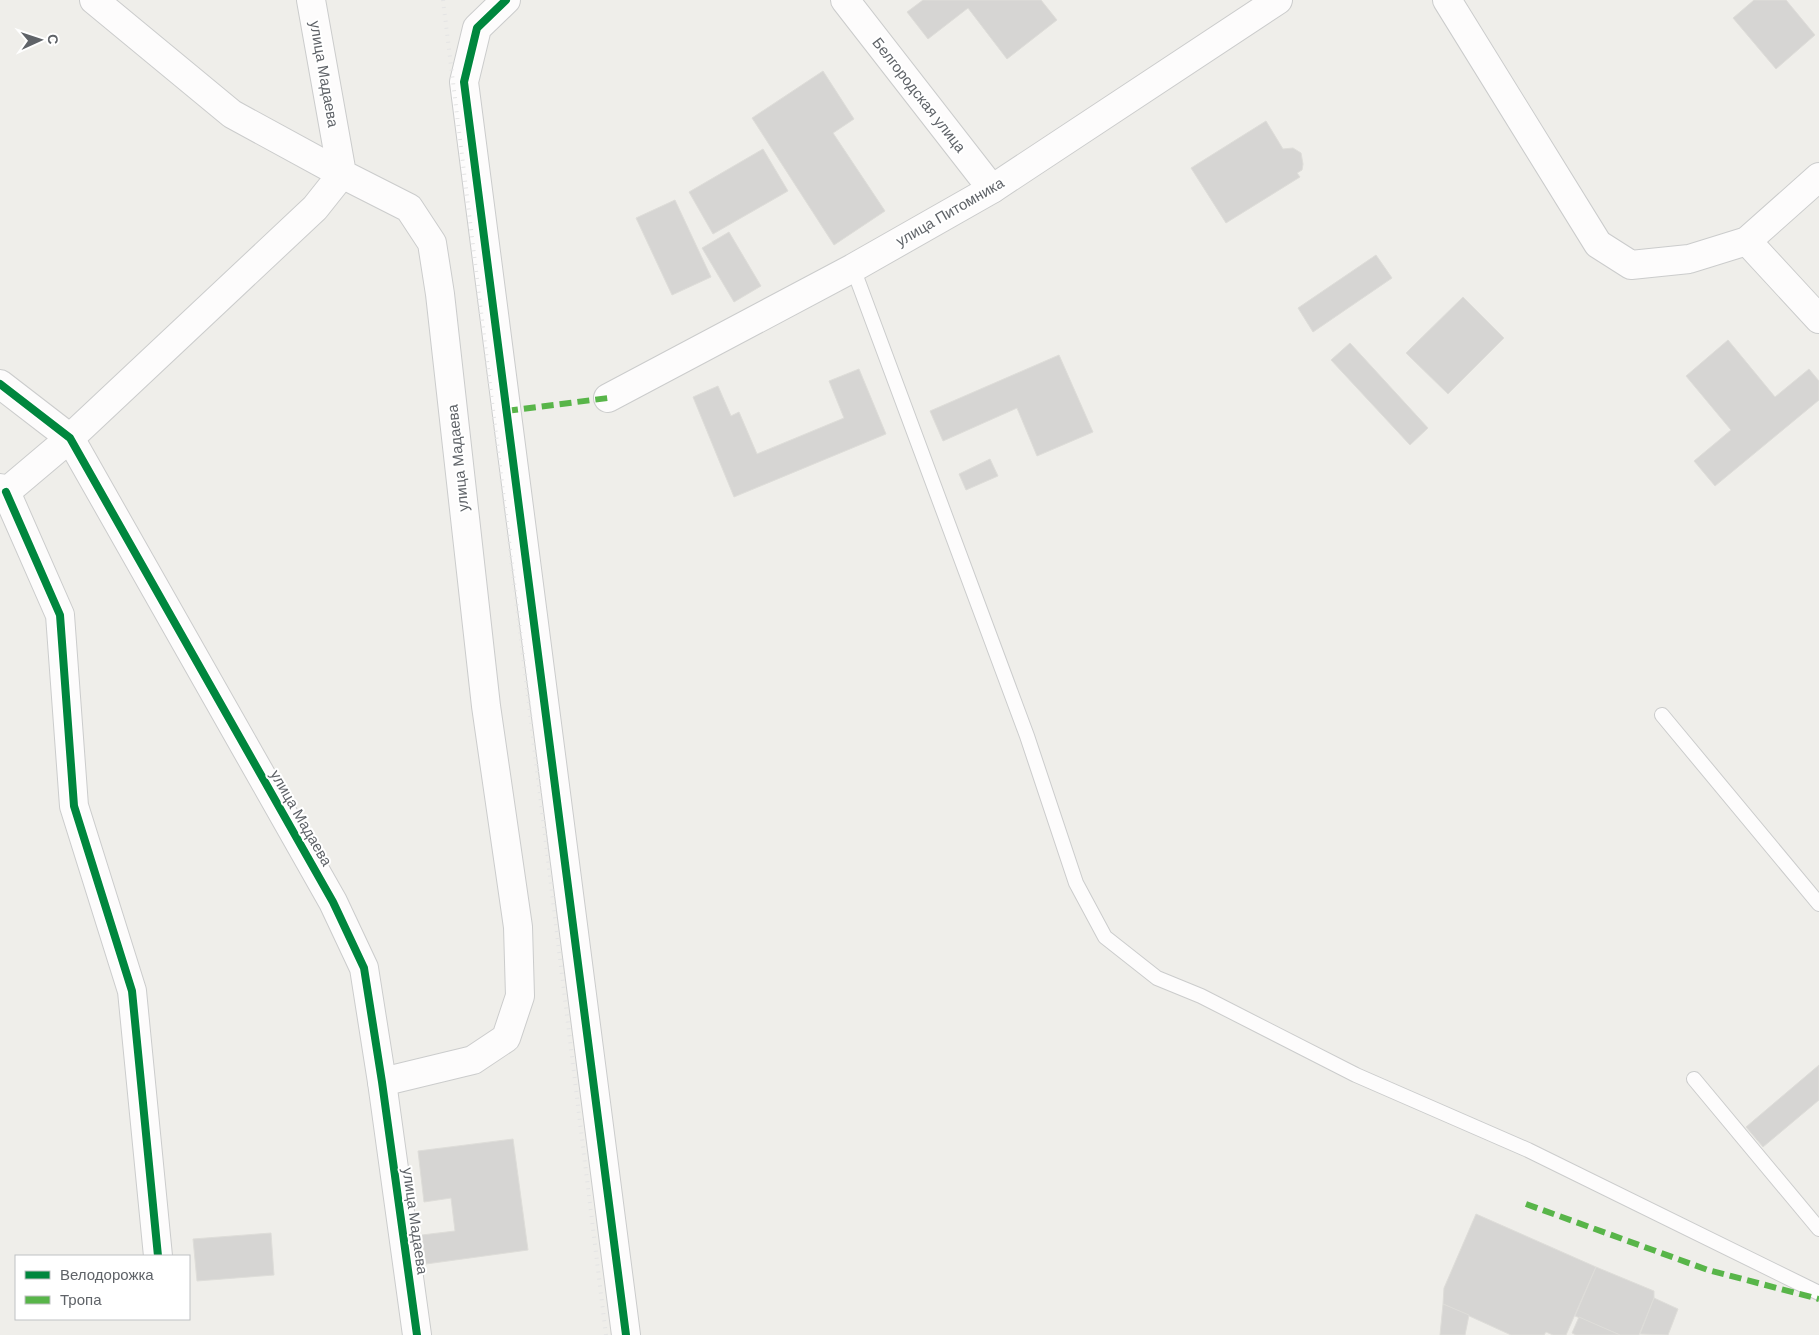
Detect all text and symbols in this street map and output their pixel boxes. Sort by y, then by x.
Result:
north arrow [15,15,65,65]
street label: улица Мадаева [305,19,343,129]
street label: Белгородская улица [868,33,971,157]
text: С [44,34,62,45]
street label: улица Питомника [892,173,1008,251]
street label: улица Мадаева [442,403,474,513]
street label: улица Мадаева [265,766,337,870]
street label: улица Мадаева [398,1166,432,1276]
legend [15,1255,190,1320]
text: Велодорожка [60,1265,154,1285]
text: Тропа [60,1290,102,1310]

